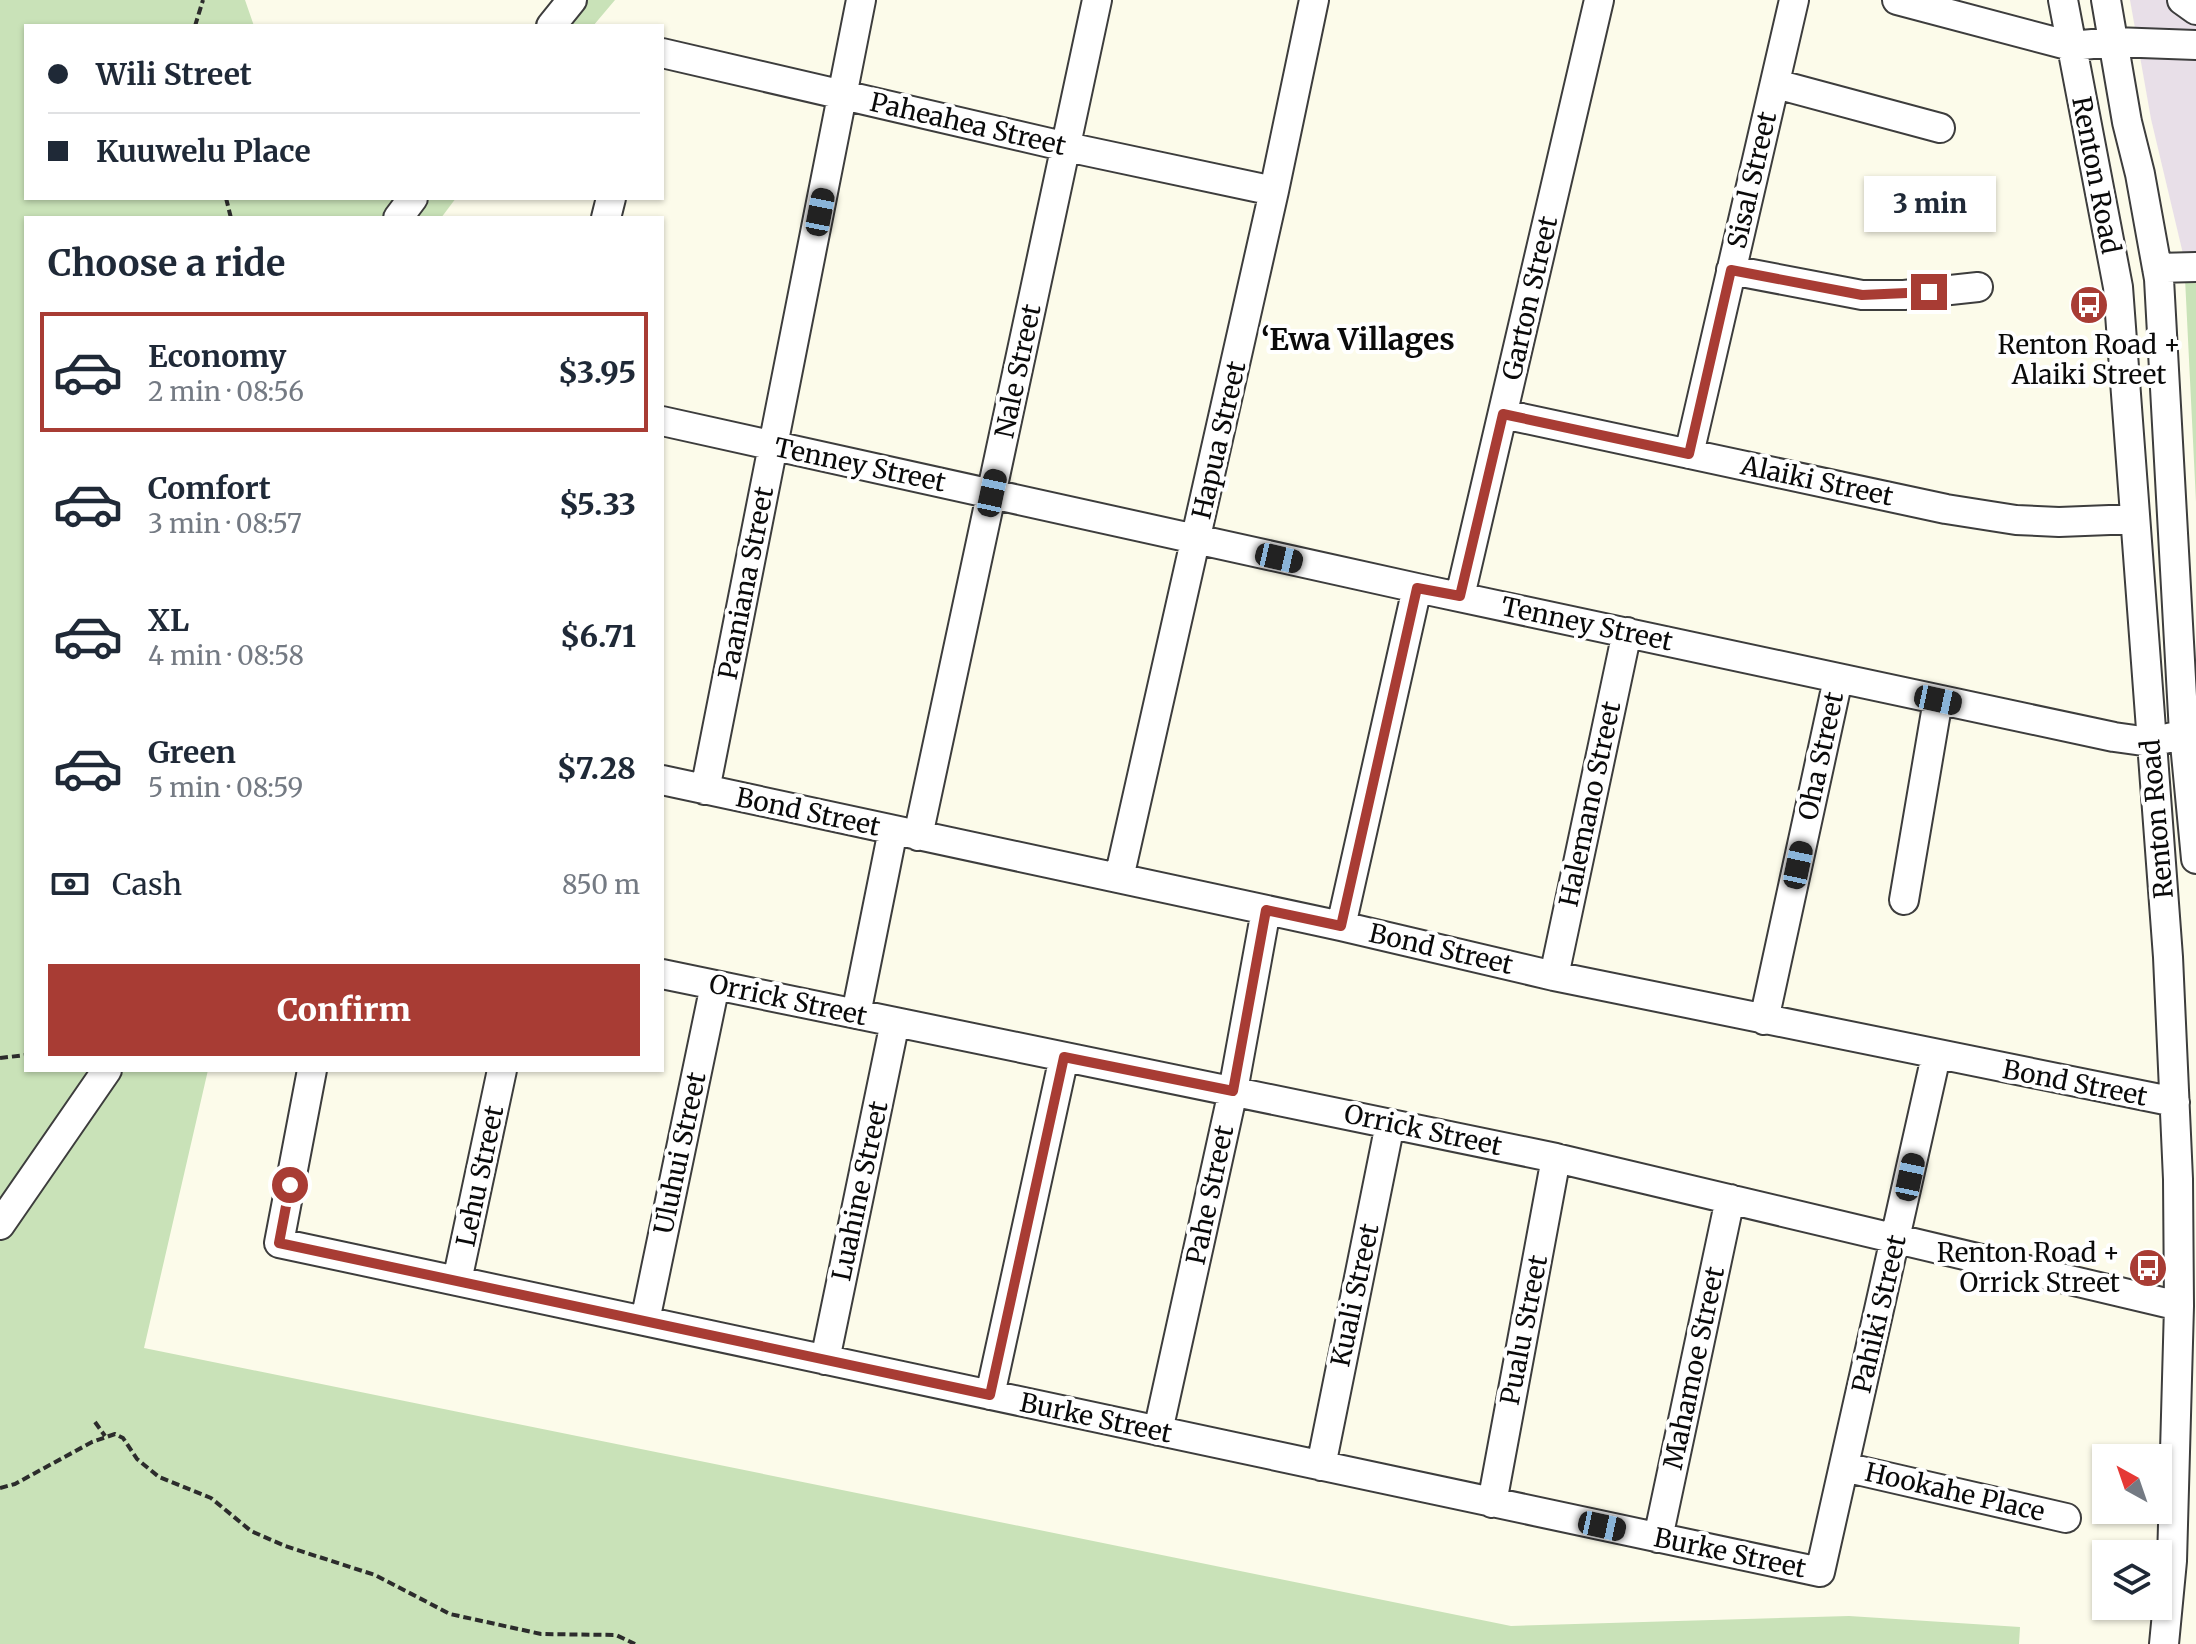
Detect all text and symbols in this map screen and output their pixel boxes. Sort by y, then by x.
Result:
text: Wili Street [96,55,252,93]
street label: Paheahea Street [867,85,1069,162]
street label: Renton Road [2065,93,2128,257]
street label: Sisal Street [1720,108,1783,252]
text: Kuuwelu Place [96,132,311,170]
callout: 3 min [1863,176,1995,232]
car [804,186,836,238]
text: 3 min [1893,187,1967,220]
street label: Garton Street [1495,213,1564,383]
text: Choose a ride [48,241,285,286]
route end [1911,274,1947,310]
bus stop icon: Renton Road + Alaiki Street [2068,284,2110,326]
street label: Nale Street [987,301,1048,441]
district label: ‘Ewa Villages [1261,320,1455,358]
place label: Renton Road + Alaiki Street [1997,328,2181,391]
icon: car [52,336,124,408]
text: Economy [148,337,286,375]
text: $3.95 [558,353,636,391]
street label: Hapua Street [1184,358,1253,522]
text: 2 min · 08:56 [148,375,304,408]
street label: Tenney Street [771,430,949,499]
street label: Alaiki Street [1737,448,1896,513]
car [975,467,1009,519]
icon: car [52,468,124,540]
text: Comfort [148,469,271,507]
street label: Paaniana Street [711,484,780,682]
text: $5.33 [559,485,636,523]
text: 3 min · 08:57 [148,507,302,540]
car [1253,541,1305,575]
street label: Tenney Street [1498,589,1676,658]
icon: car [52,600,124,672]
text: XL [148,601,189,639]
text: $6.71 [560,617,636,655]
text: 4 min · 08:58 [148,639,304,672]
car [1912,683,1964,717]
street label: Oha Street [1791,689,1850,823]
street label: Halemano Street [1552,698,1627,910]
icon: car [52,732,124,804]
text: Green [148,733,236,771]
street label: Renton Road [2133,738,2180,900]
text: $7.28 [557,749,636,787]
text: 5 min · 08:59 [148,771,303,804]
street label: Bond Street [733,780,883,843]
car [1781,839,1815,891]
icon: cash [48,862,92,906]
text: Cash [112,865,182,903]
text: 850 m [562,868,640,901]
street label: Bond Street [1366,916,1516,981]
button: Confirm [48,964,640,1056]
street label: Orrick Street [706,967,870,1032]
street label: Bond Street [2000,1052,2150,1113]
street label: Uluhui Street [646,1069,713,1237]
street label: Orrick Street [1341,1097,1505,1162]
street label: Luahine Street [824,1098,895,1284]
street label: Lehu Street [448,1102,511,1249]
street label: Pahe Street [1179,1122,1240,1268]
car [1893,1151,1927,1203]
route start [272,1167,308,1203]
street label: Kuali Street [1323,1220,1386,1369]
street label: Pahiki Street [1844,1232,1913,1396]
place label: Renton Road + Orrick Street [1937,1236,2120,1299]
bus stop icon: Renton Road + Orrick Street [2127,1247,2169,1289]
street label: Pualu Street [1493,1252,1554,1408]
street label: Mahamoe Street [1656,1263,1731,1472]
street label: Burke Street [1017,1385,1175,1450]
north arrow [2092,1444,2172,1524]
map controls [2092,1444,2172,1620]
street label: Hookahe Place [1862,1455,2048,1528]
car [1576,1509,1628,1543]
street label: Burke Street [1651,1520,1809,1585]
button: layers [2092,1540,2172,1620]

